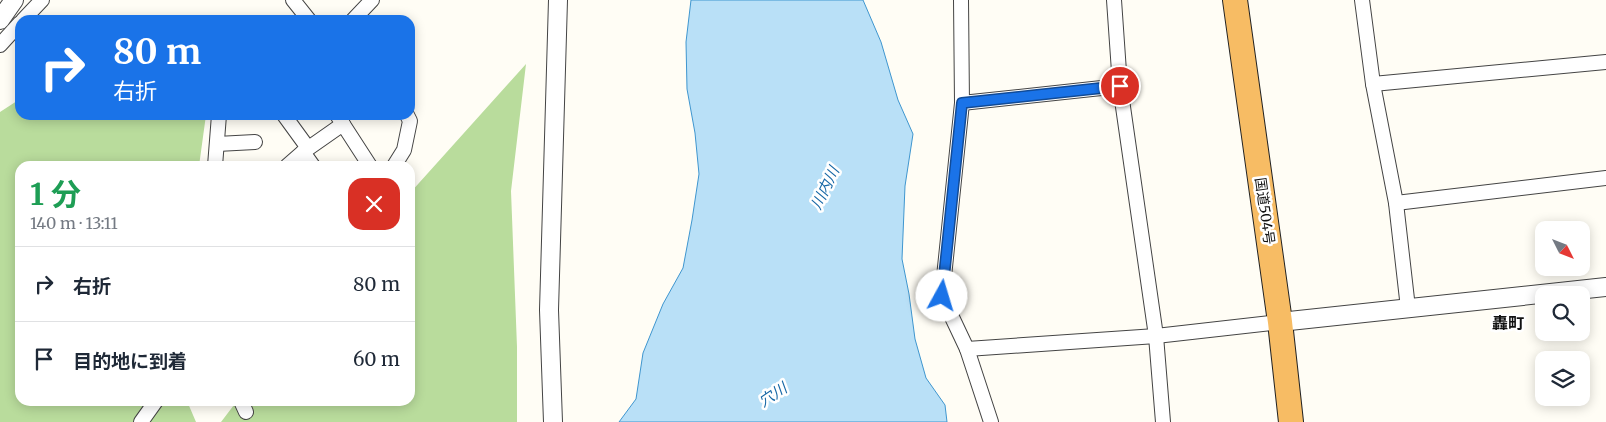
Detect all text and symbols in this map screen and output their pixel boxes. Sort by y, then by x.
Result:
text: 80 m [113,30,201,74]
icon: right [30,35,95,100]
pin [1099,65,1141,107]
icon: arrive [1106,72,1134,100]
text: 右折 [113,77,157,105]
water label: 川内川 [806,162,844,212]
text: 1 分 [30,175,81,213]
street label: 国道504号 [1251,176,1279,246]
button: close [348,178,400,230]
text: 140 m · 13:11 [30,213,118,233]
north arrow [1535,221,1590,276]
map controls [1535,221,1590,406]
position arrow [915,269,967,321]
icon: right [30,270,58,298]
text: 80 m [353,272,400,296]
text: 右折 [73,274,111,298]
button: search [1535,286,1590,341]
district label: 轟町 [1492,313,1524,333]
icon: arrive [30,345,58,373]
text: 60 m [353,347,400,371]
text: 目的地に到着 [73,349,187,373]
button: layers [1535,351,1590,406]
water label: 穴川 [755,377,792,411]

